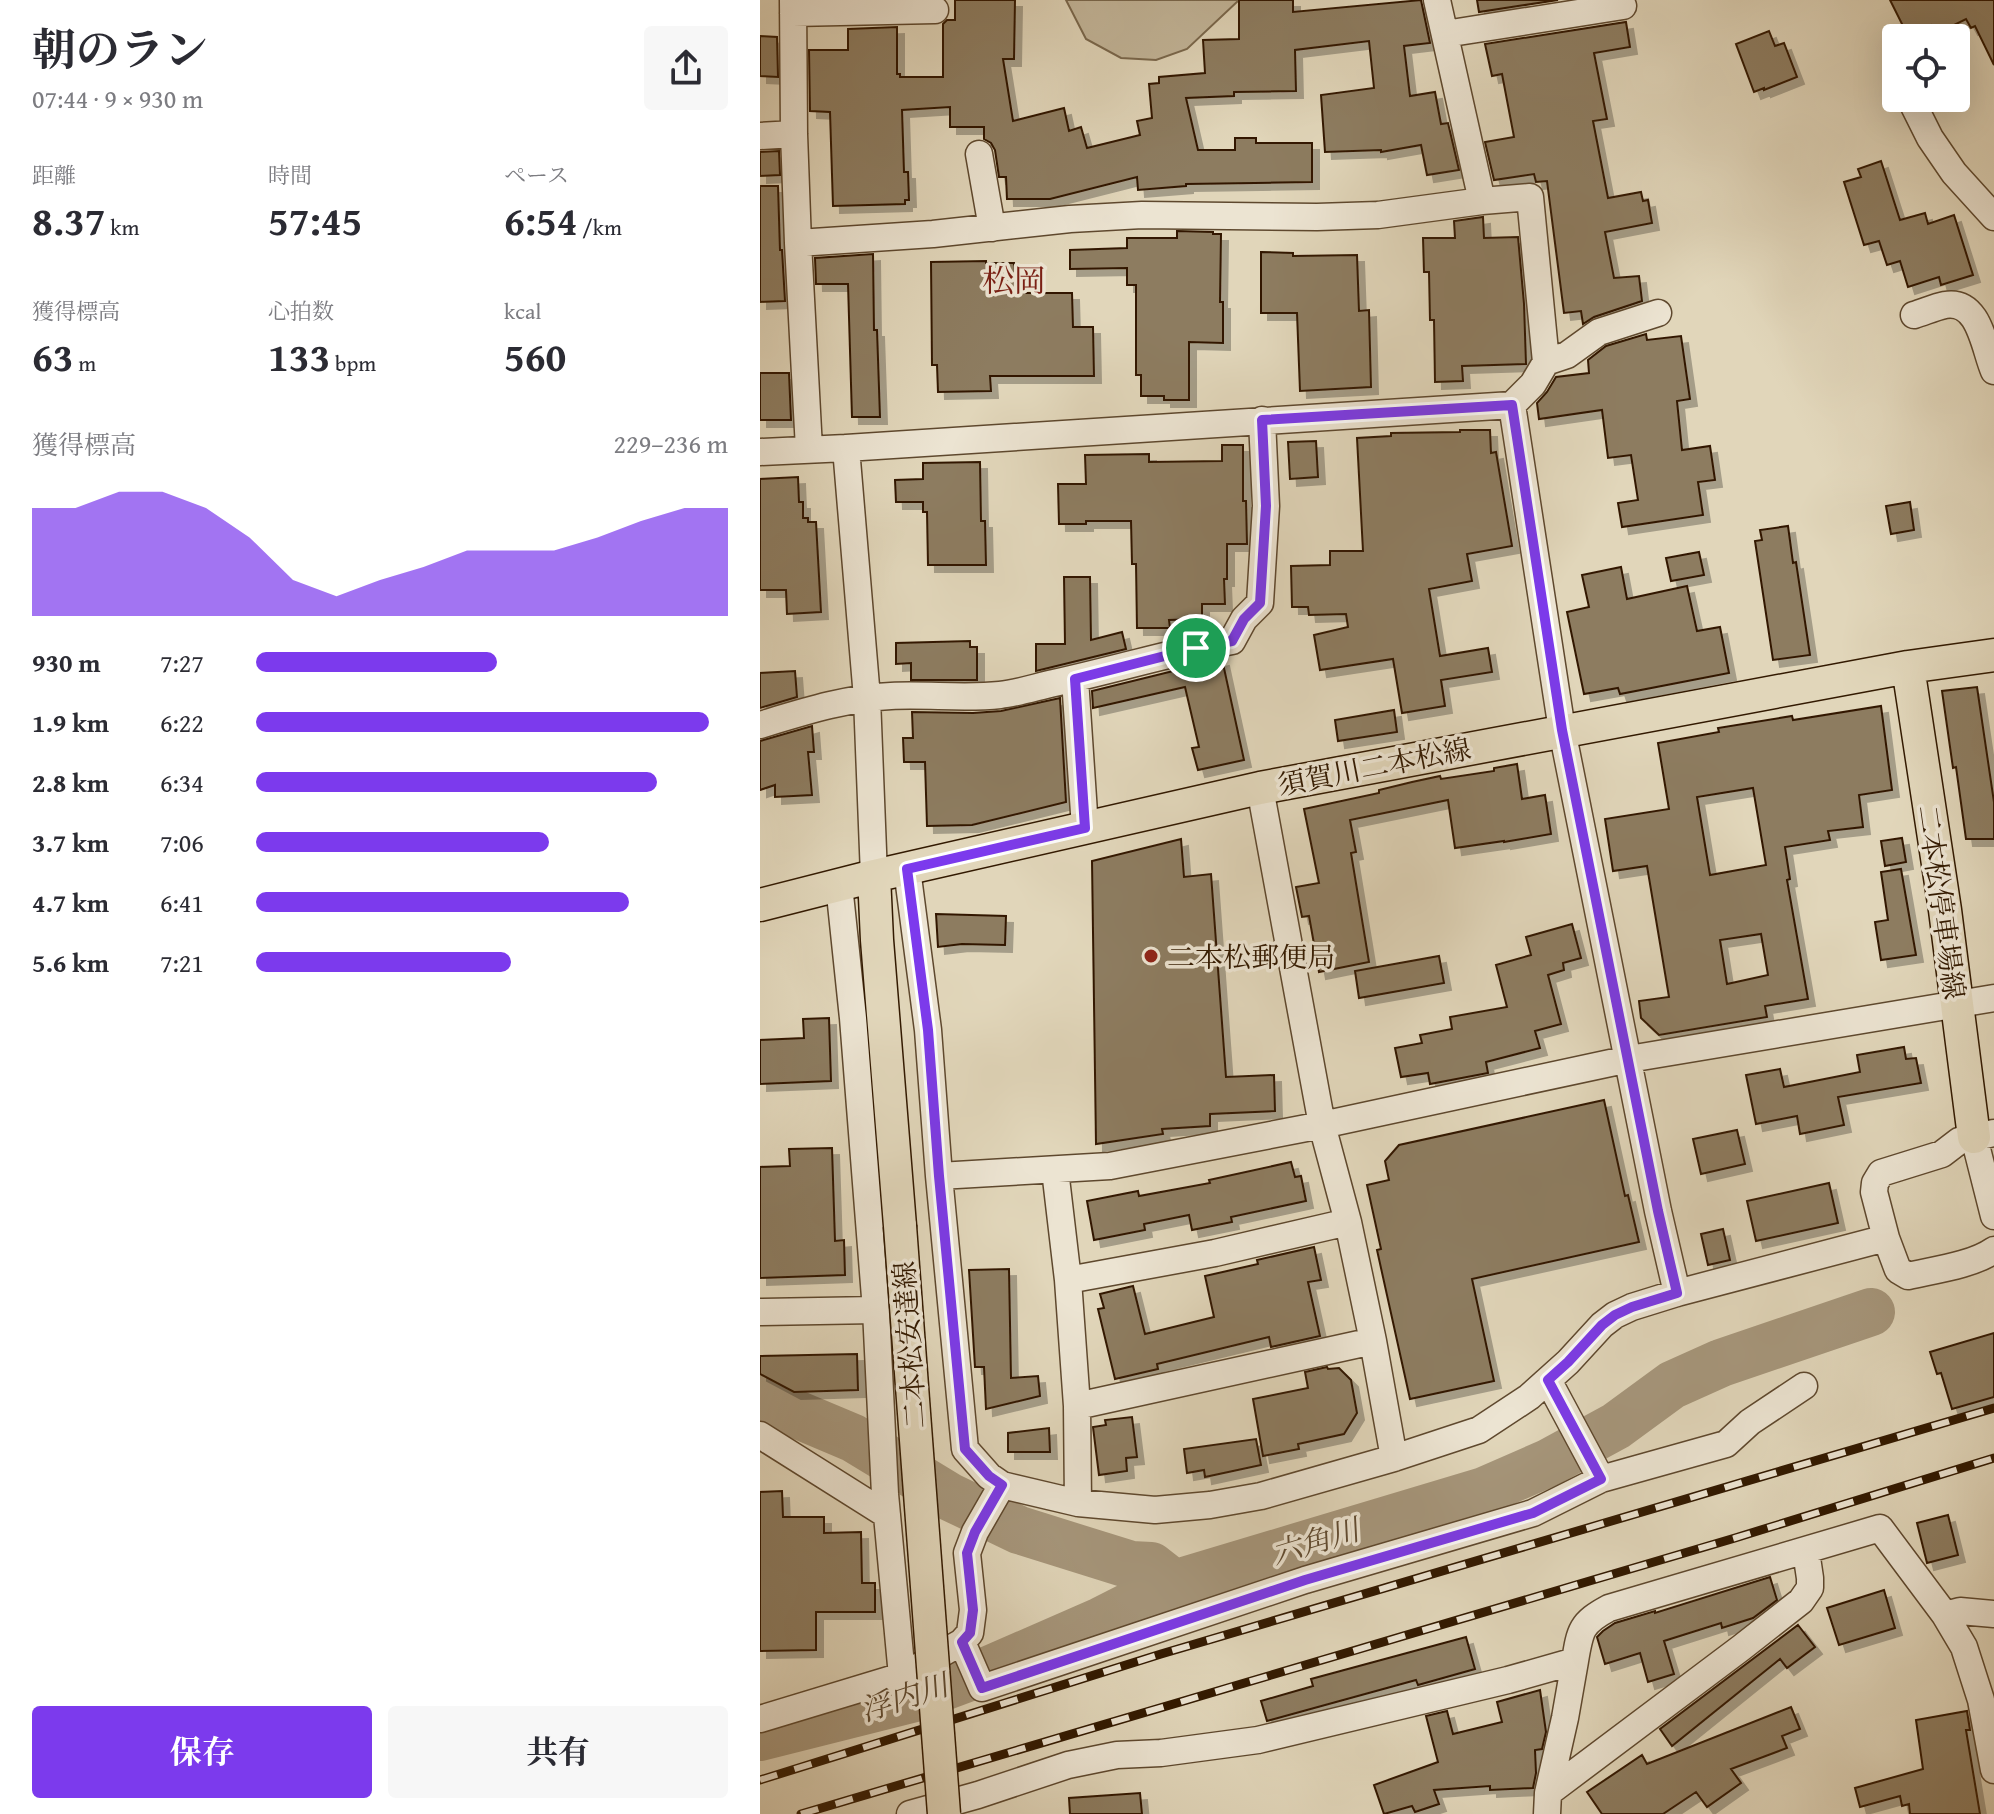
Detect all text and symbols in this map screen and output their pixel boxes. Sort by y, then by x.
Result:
text: 朝のラン [32,17,208,81]
map controls [1882,24,1970,112]
button: locate [1882,24,1970,112]
button: share [644,26,728,110]
text: 07:44 · 9 × 930 m [32,79,203,118]
text: 距離 [32,159,76,191]
text: 時間 [268,159,312,191]
text: ペース [504,159,569,191]
text: 8.37 [32,191,105,250]
text: 57:45 [268,191,362,250]
text: 6:54 [504,191,577,250]
text: km [105,211,139,243]
text: /km [577,211,622,243]
district label: 松岡 [982,257,1046,304]
text: 獲得標高 [32,295,120,327]
text: 心拍数 [268,295,334,327]
text: kcal [504,295,542,327]
text: 63 [32,327,73,386]
text: 133 [268,327,330,386]
text: 560 [504,327,566,386]
text: m [73,347,96,379]
text: bpm [330,347,376,379]
text: 229–236 m [614,424,728,463]
text: 獲得標高 [32,425,136,464]
pin [1162,614,1230,682]
icon: arrive [1174,626,1218,670]
text: 930 m [32,643,100,682]
text: 7:27 [160,643,204,682]
text: 1.9 km [32,703,109,742]
text: 6:22 [160,703,204,742]
street label: 須賀川二本松線 [1274,727,1474,805]
text: 2.8 km [32,763,109,802]
text: 6:34 [160,763,204,802]
street label: 二本松停車場線 [1908,802,1976,1002]
text: 3.7 km [32,823,109,862]
text: 7:06 [160,823,204,862]
text: 4.7 km [32,883,109,922]
text: 6:41 [160,883,204,922]
place label: 二本松郵便局 [1167,936,1335,977]
text: 5.6 km [32,943,109,982]
text: 7:21 [160,943,204,982]
marker: 二本松郵便局 [1142,947,1160,965]
street label: 二本松安達線 [883,1260,935,1430]
water label: 六角川 [1266,1506,1367,1575]
water label: 浮内川 [854,1661,956,1732]
button: 保存 [32,1706,372,1798]
button: 共有 [388,1706,728,1798]

